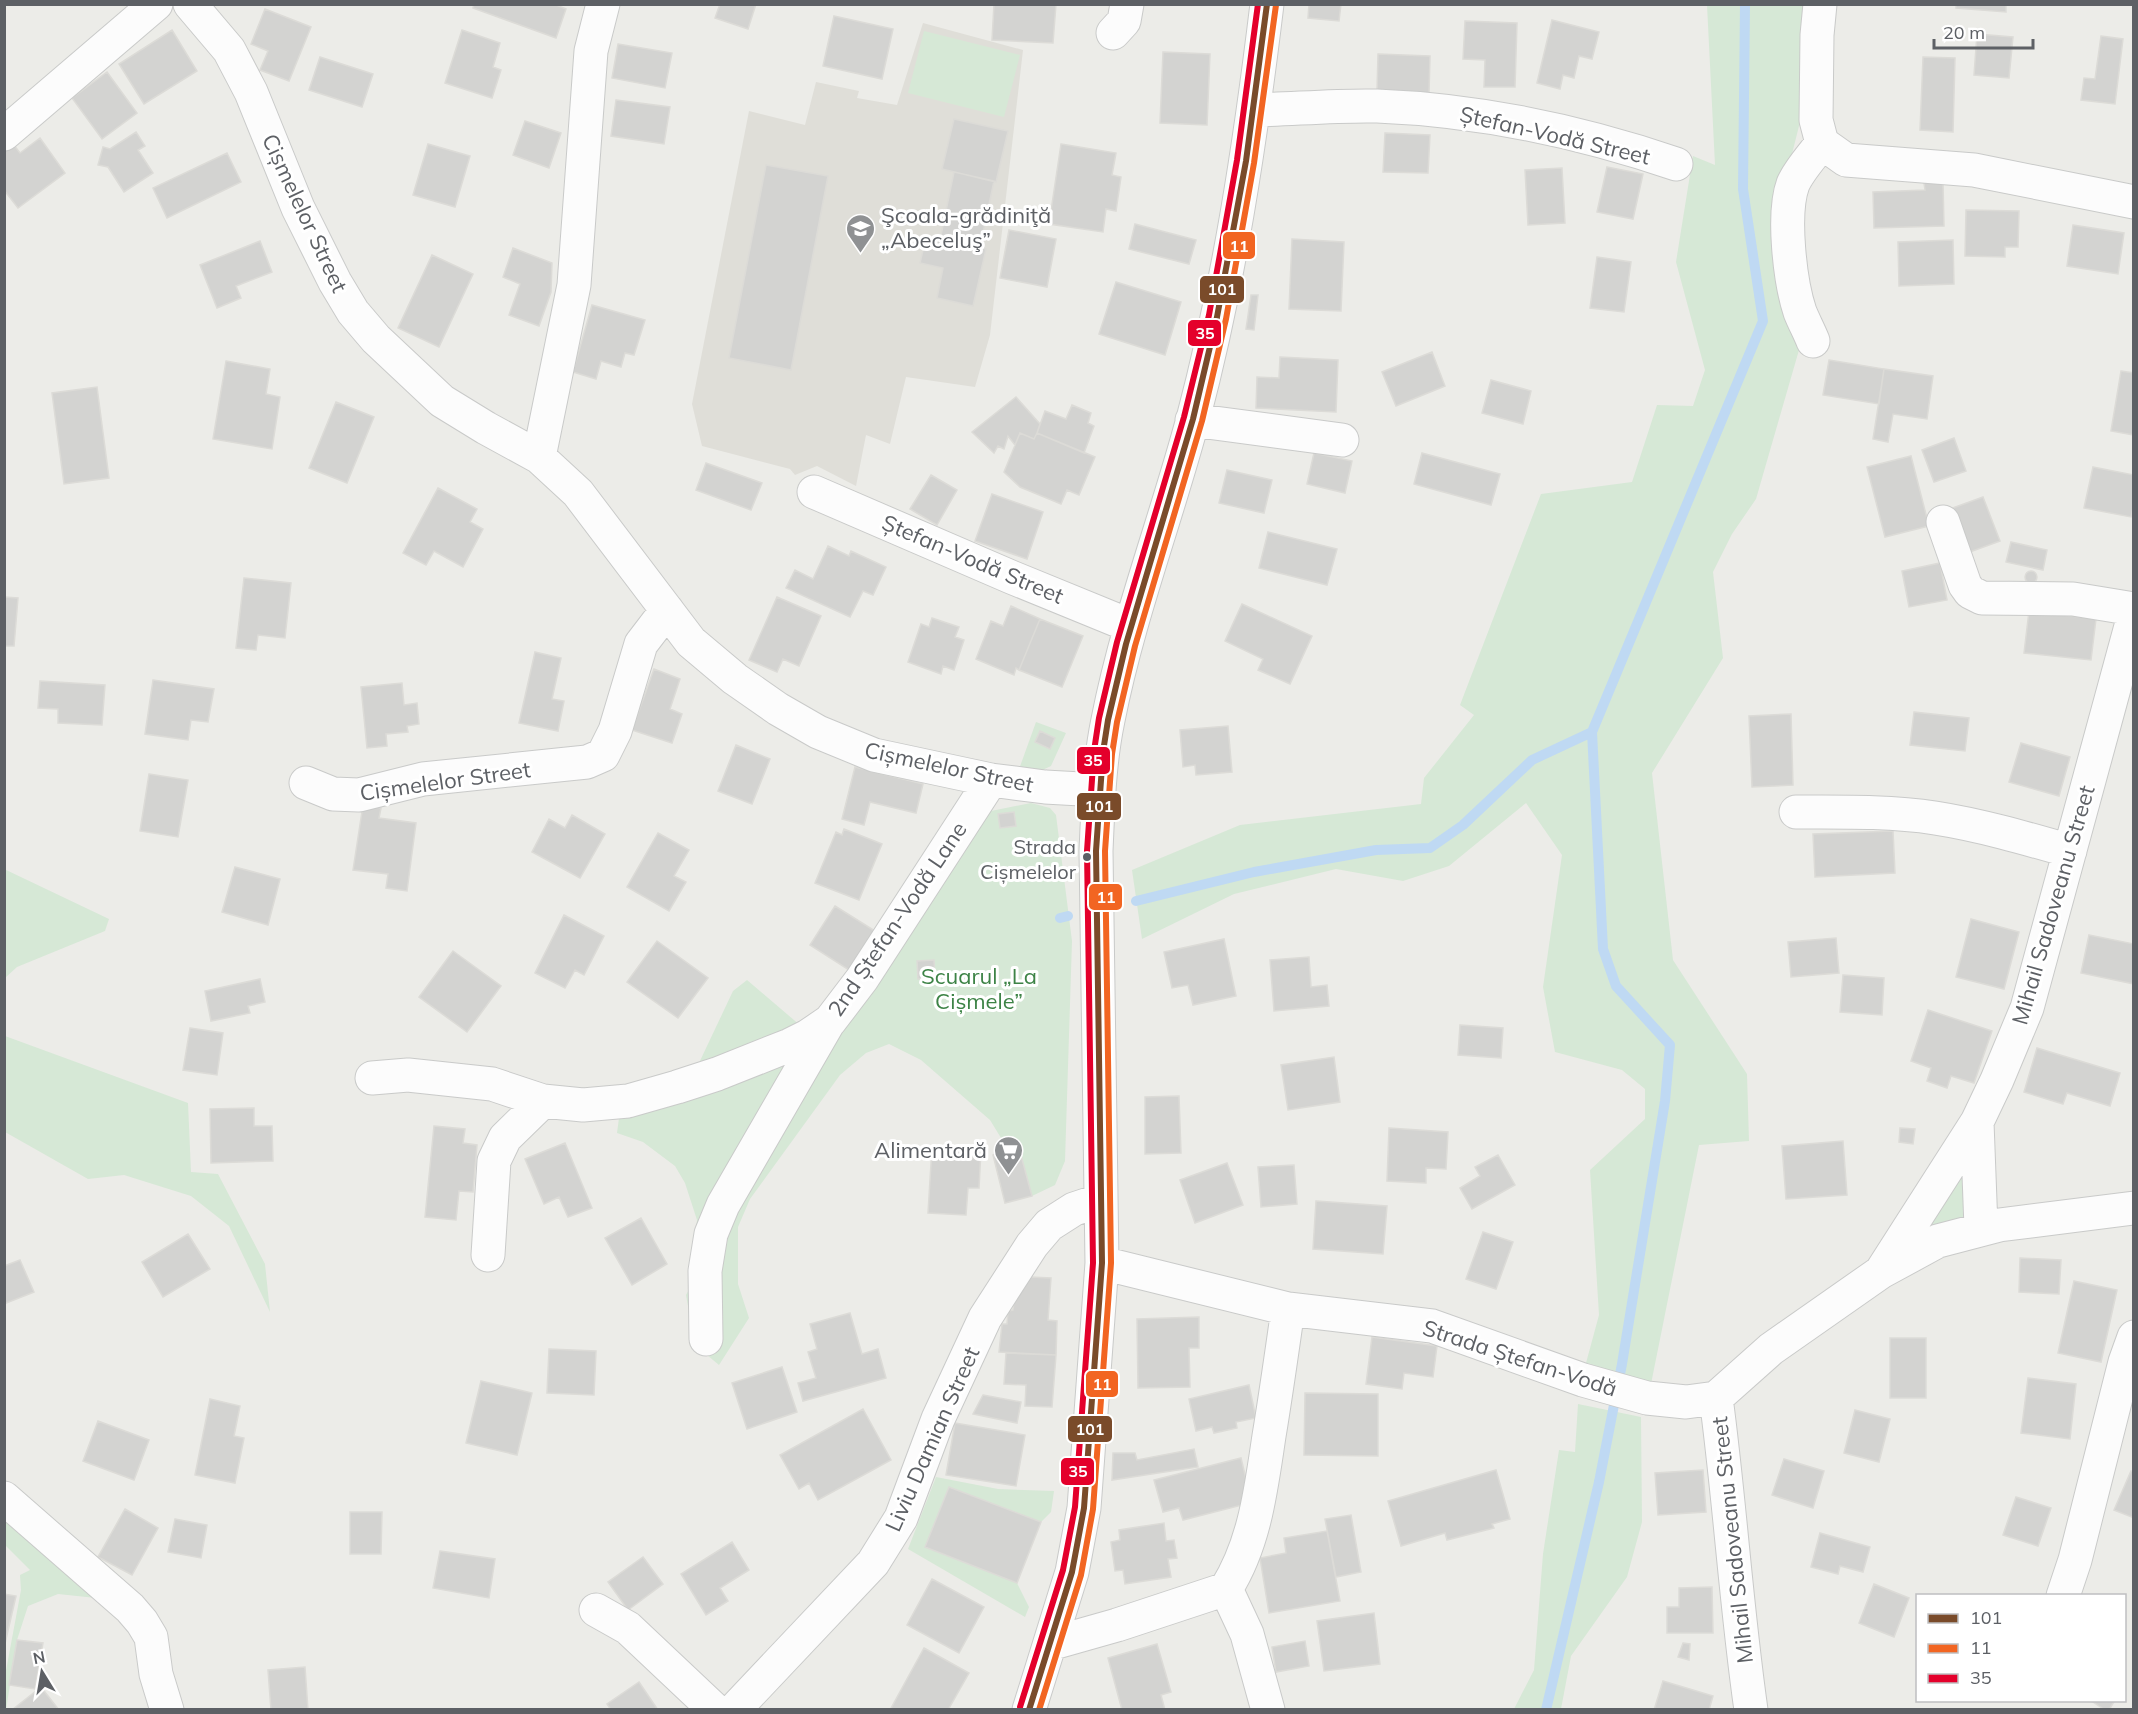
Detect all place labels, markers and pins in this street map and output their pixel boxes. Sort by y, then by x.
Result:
place label: Şcoala-grădiniţă „Abeceluş” [881,201,1051,254]
school or university icon: Şcoala-grădiniţă „Abeceluş” [844,212,876,254]
place label: Strada Cișmelelor [980,834,1077,885]
marker: Strada Cișmelelor [1081,851,1093,863]
supermarket icon: Alimentară [992,1134,1024,1176]
place label: Alimentară [874,1136,987,1164]

